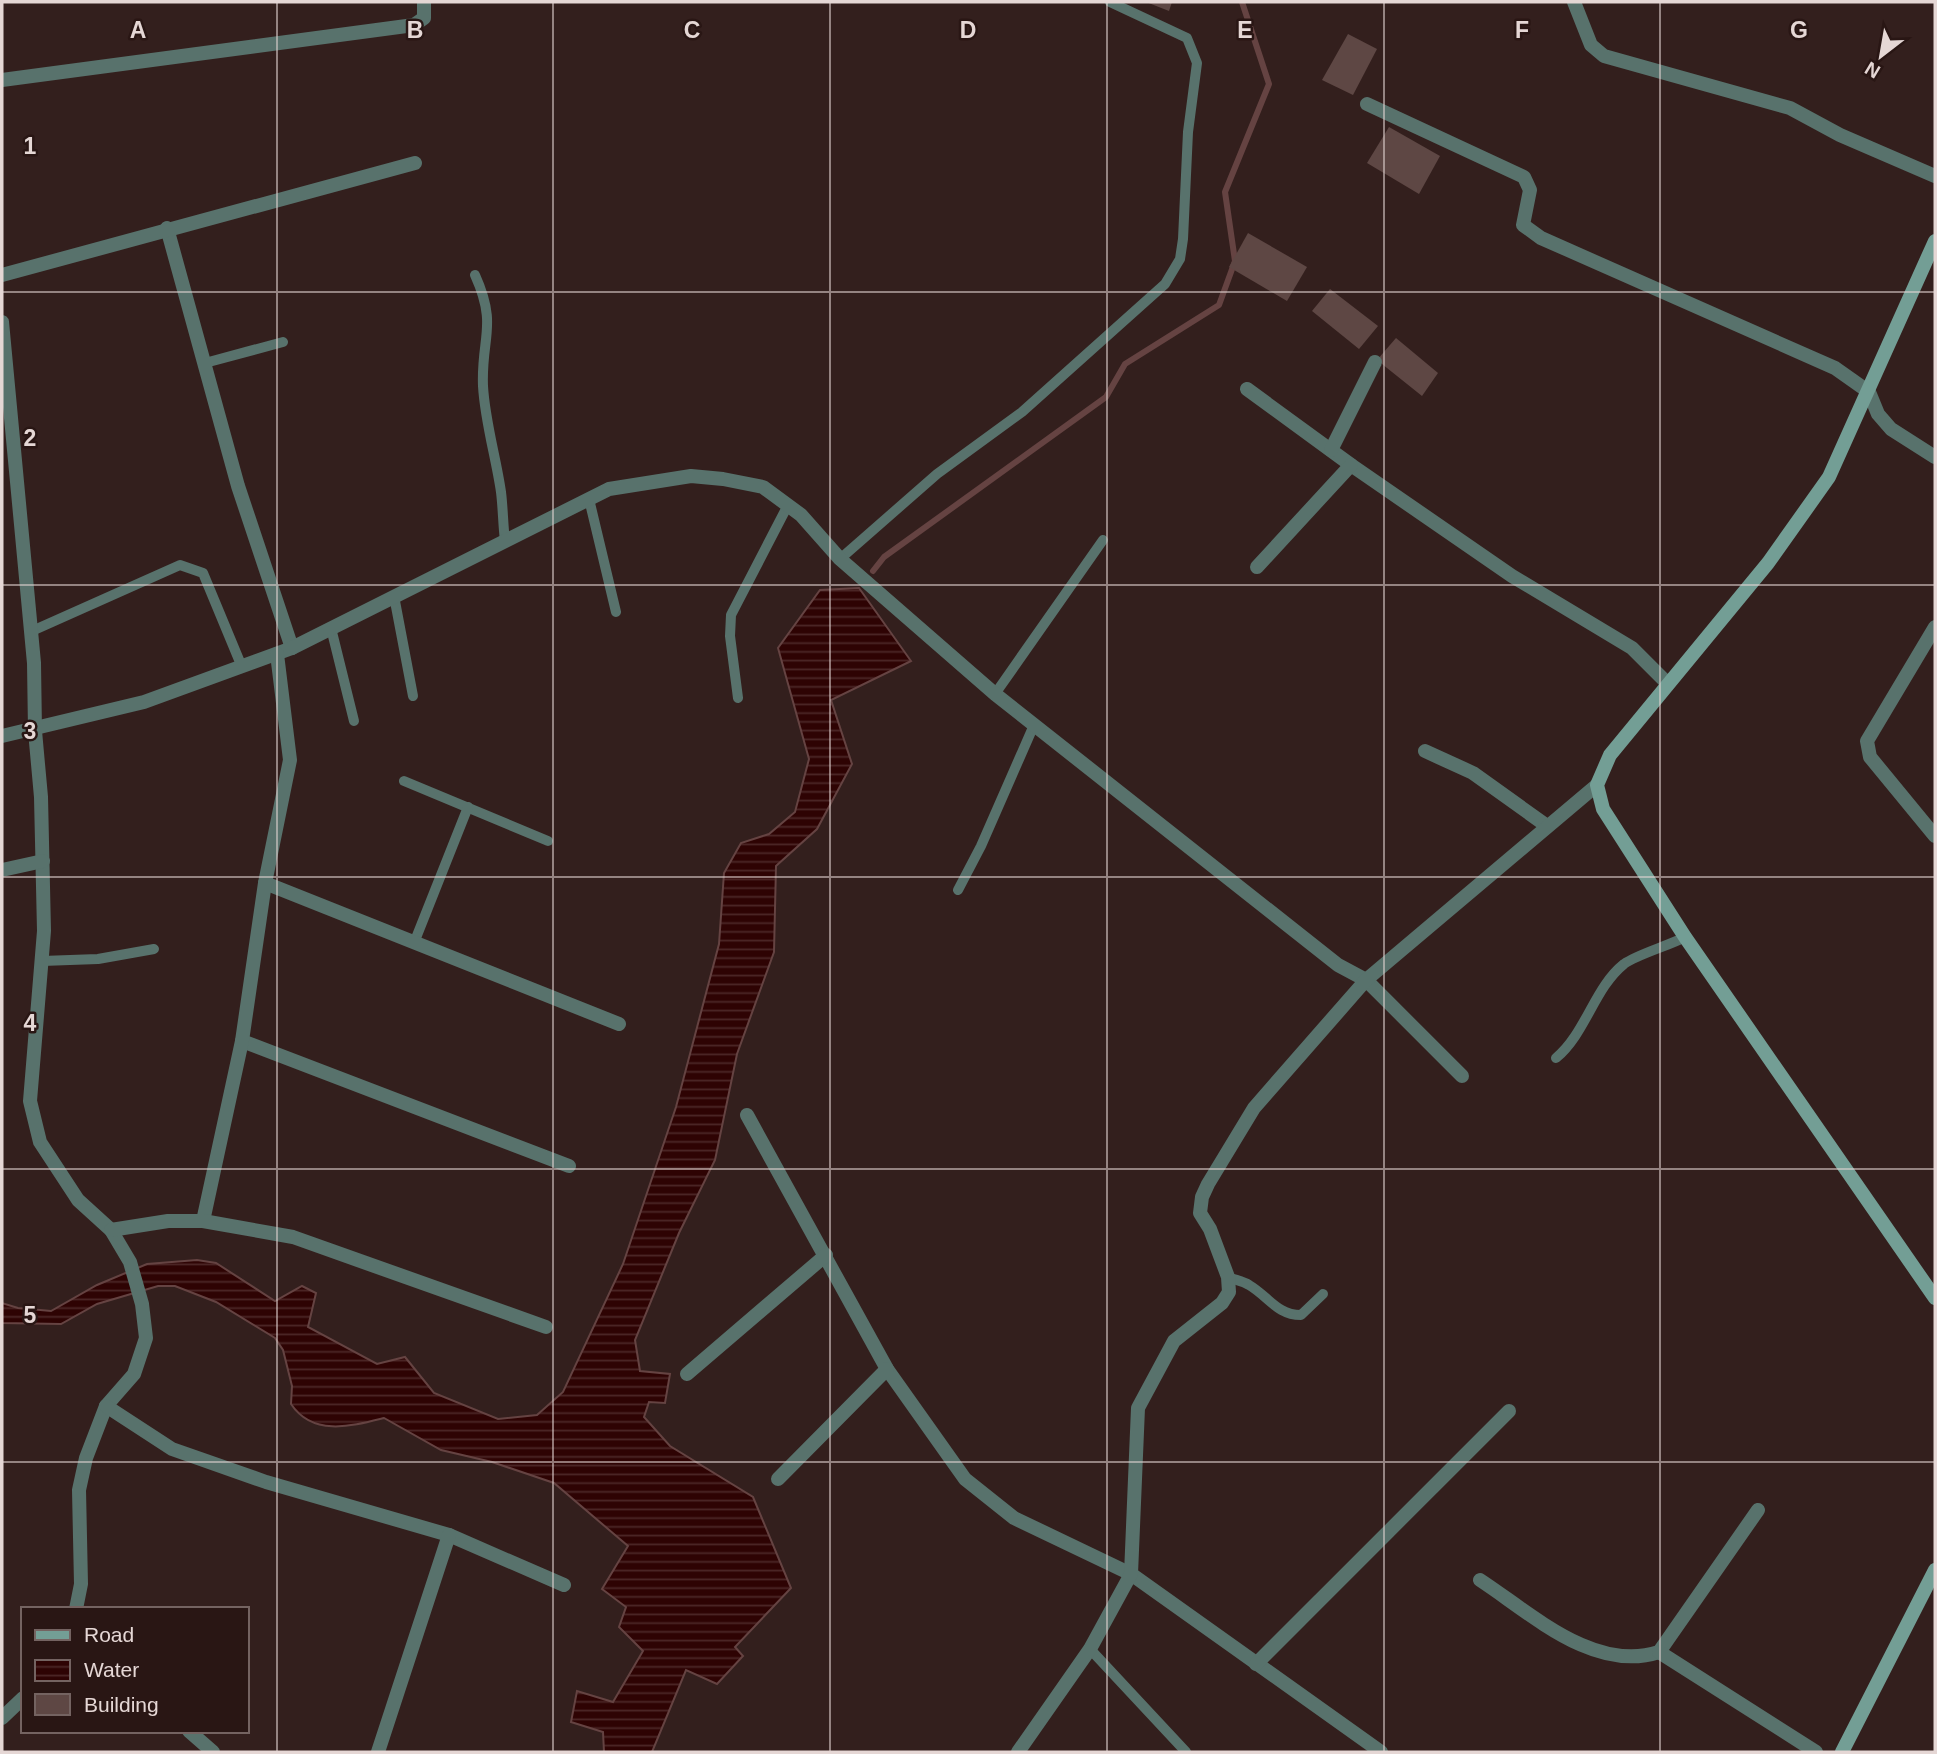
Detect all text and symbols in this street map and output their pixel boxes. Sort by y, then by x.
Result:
text: A [130,17,146,43]
text: B [407,17,423,43]
text: C [684,17,700,43]
text: D [960,17,976,43]
text: E [1237,17,1253,43]
text: F [1515,17,1529,43]
text: G [1790,17,1808,43]
north arrow [1846,21,1916,91]
text: N [1861,58,1884,83]
text: 1 [24,133,37,159]
text: 2 [24,425,36,451]
text: 3 [24,718,36,744]
text: 4 [24,1010,37,1036]
text: 5 [24,1302,37,1328]
legend [21,1607,248,1733]
text: Road [84,1623,134,1646]
text: Water [84,1658,139,1681]
text: Building [84,1693,159,1716]

